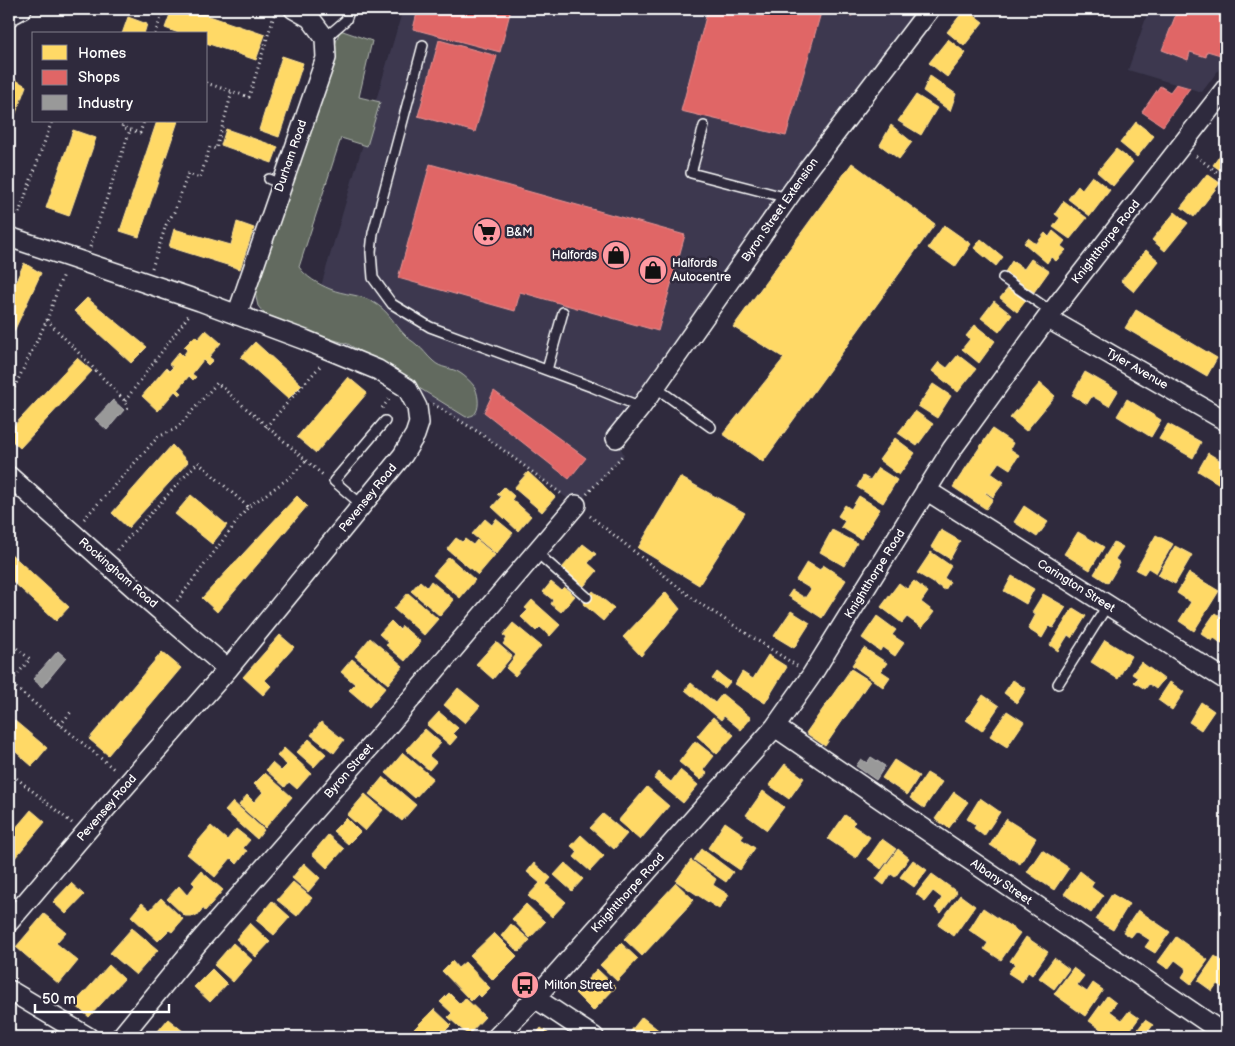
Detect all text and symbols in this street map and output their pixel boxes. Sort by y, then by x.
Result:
legend [32,32,208,122]
text: Homes [78,44,127,63]
text: Shops [78,68,121,87]
text: Industry [78,94,133,113]
street label: Durham Road [272,118,310,194]
street label: Byron Street Extension [738,155,822,265]
street label: Knightthorpe Road [1069,197,1143,287]
supermarket icon: B&M [472,217,502,247]
place label: B&M [506,225,533,240]
shop icon: Halfords [601,240,631,270]
place label: Halfords [552,248,597,263]
shop icon: Halfords Autocentre [638,255,668,285]
place label: Halfords Autocentre [672,256,731,285]
street label: Tyler Avenue [1103,345,1171,393]
street label: Pevensey Road [336,461,400,535]
street label: Knightthorpe Road [842,527,909,621]
street label: Rockingham Road [75,535,161,611]
street label: Carington Street [1034,556,1118,616]
street label: Byron Street [321,740,377,801]
street label: Pevensey Road [74,771,140,844]
street label: Knightthorpe Road [588,850,668,936]
street label: Albany Street [967,856,1035,908]
bus stop icon: Milton Street [510,970,540,1000]
place label: Milton Street [544,978,613,993]
scale bar [35,981,169,1013]
text: 50 m [42,990,76,1009]

